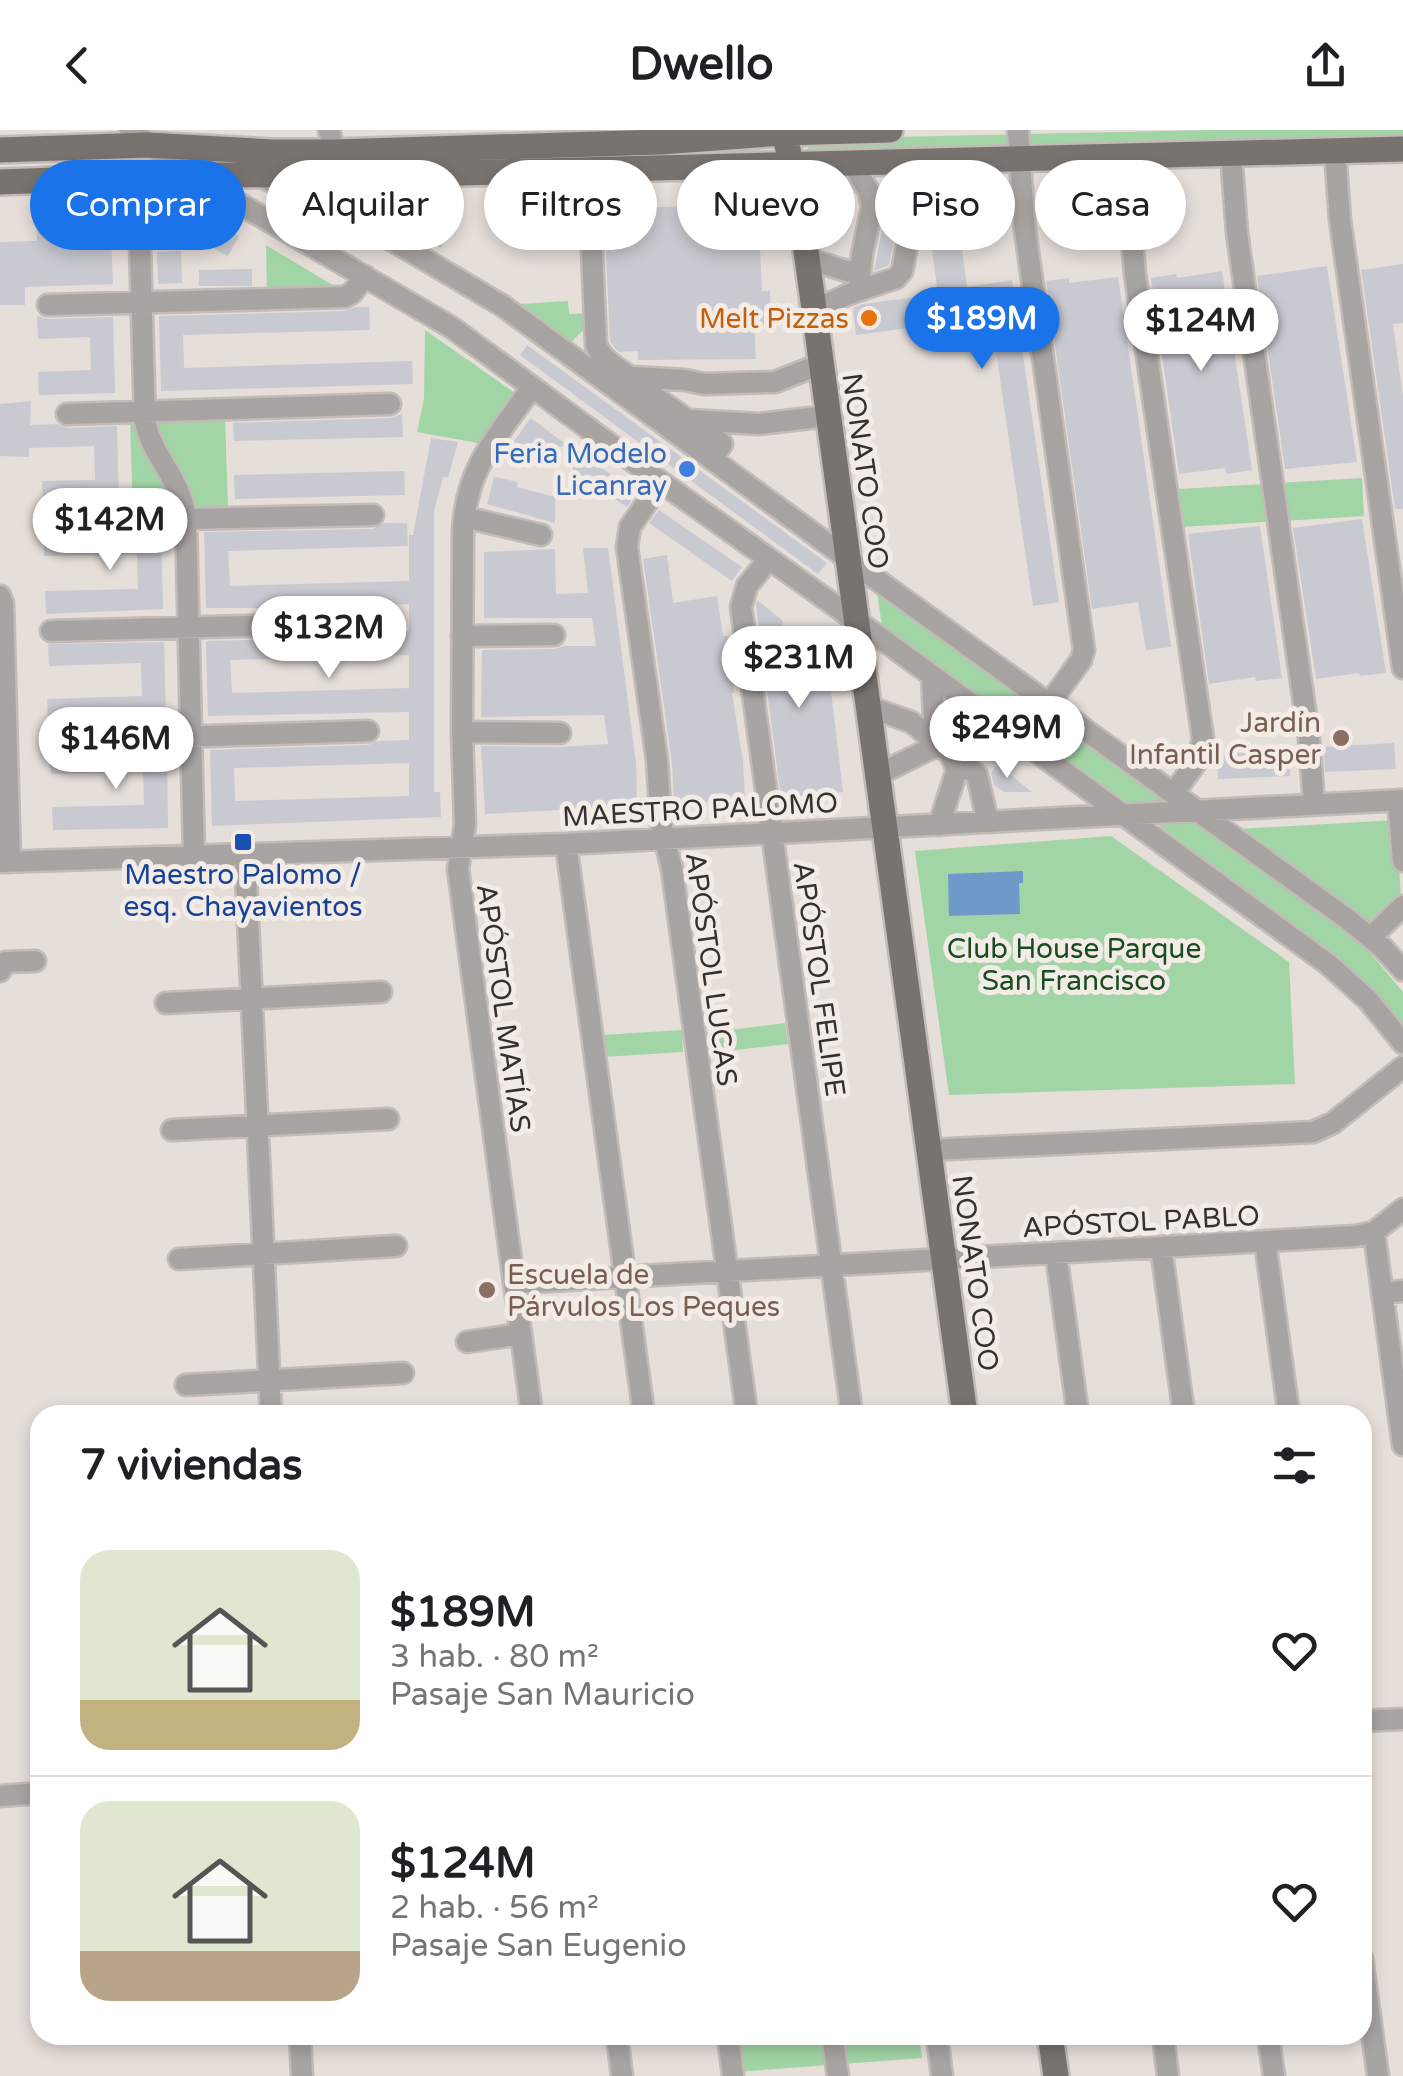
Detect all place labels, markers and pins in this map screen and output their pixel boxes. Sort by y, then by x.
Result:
pin: $189M [912,287,1052,372]
pin: $124M [1131,289,1271,374]
place label: Melt Pizzas [699,302,849,336]
marker: Melt Pizzas [858,307,880,329]
place label: Feria Modelo Licanray [493,437,667,503]
marker: Feria Modelo Licanray [676,458,698,480]
pin: $142M [40,488,180,573]
pin: $132M [259,596,399,681]
pin: $231M [729,626,869,711]
pin: $249M [937,696,1077,781]
place label: Jardín Infantil Casper [1129,706,1321,772]
pin: $146M [46,707,186,792]
marker: Jardín Infantil Casper [1330,727,1352,749]
marker: Maestro Palomo / esq. Chayavientos [232,831,254,853]
place label: Maestro Palomo / esq. Chayavientos [123,858,363,924]
place label: Escuela de Párvulos Los Peques [507,1258,780,1324]
marker: Escuela de Párvulos Los Peques [476,1279,498,1301]

